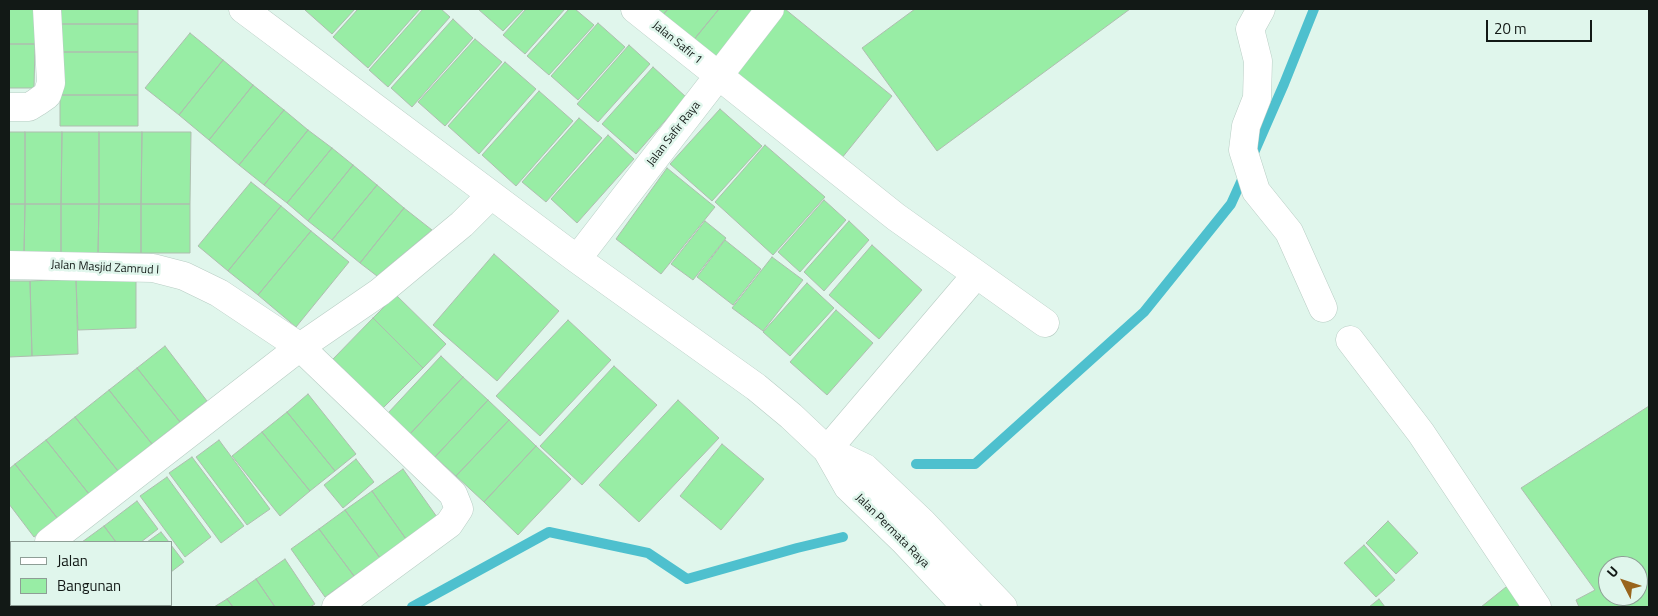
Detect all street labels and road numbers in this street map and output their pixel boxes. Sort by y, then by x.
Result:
street label: Jalan Safir 1 [649,19,705,67]
street label: Jalan Safir Raya [644,99,704,169]
street label: Jalan Masjid Zamrud I [51,258,159,278]
street label: Jalan Permata Raya [852,491,932,571]

